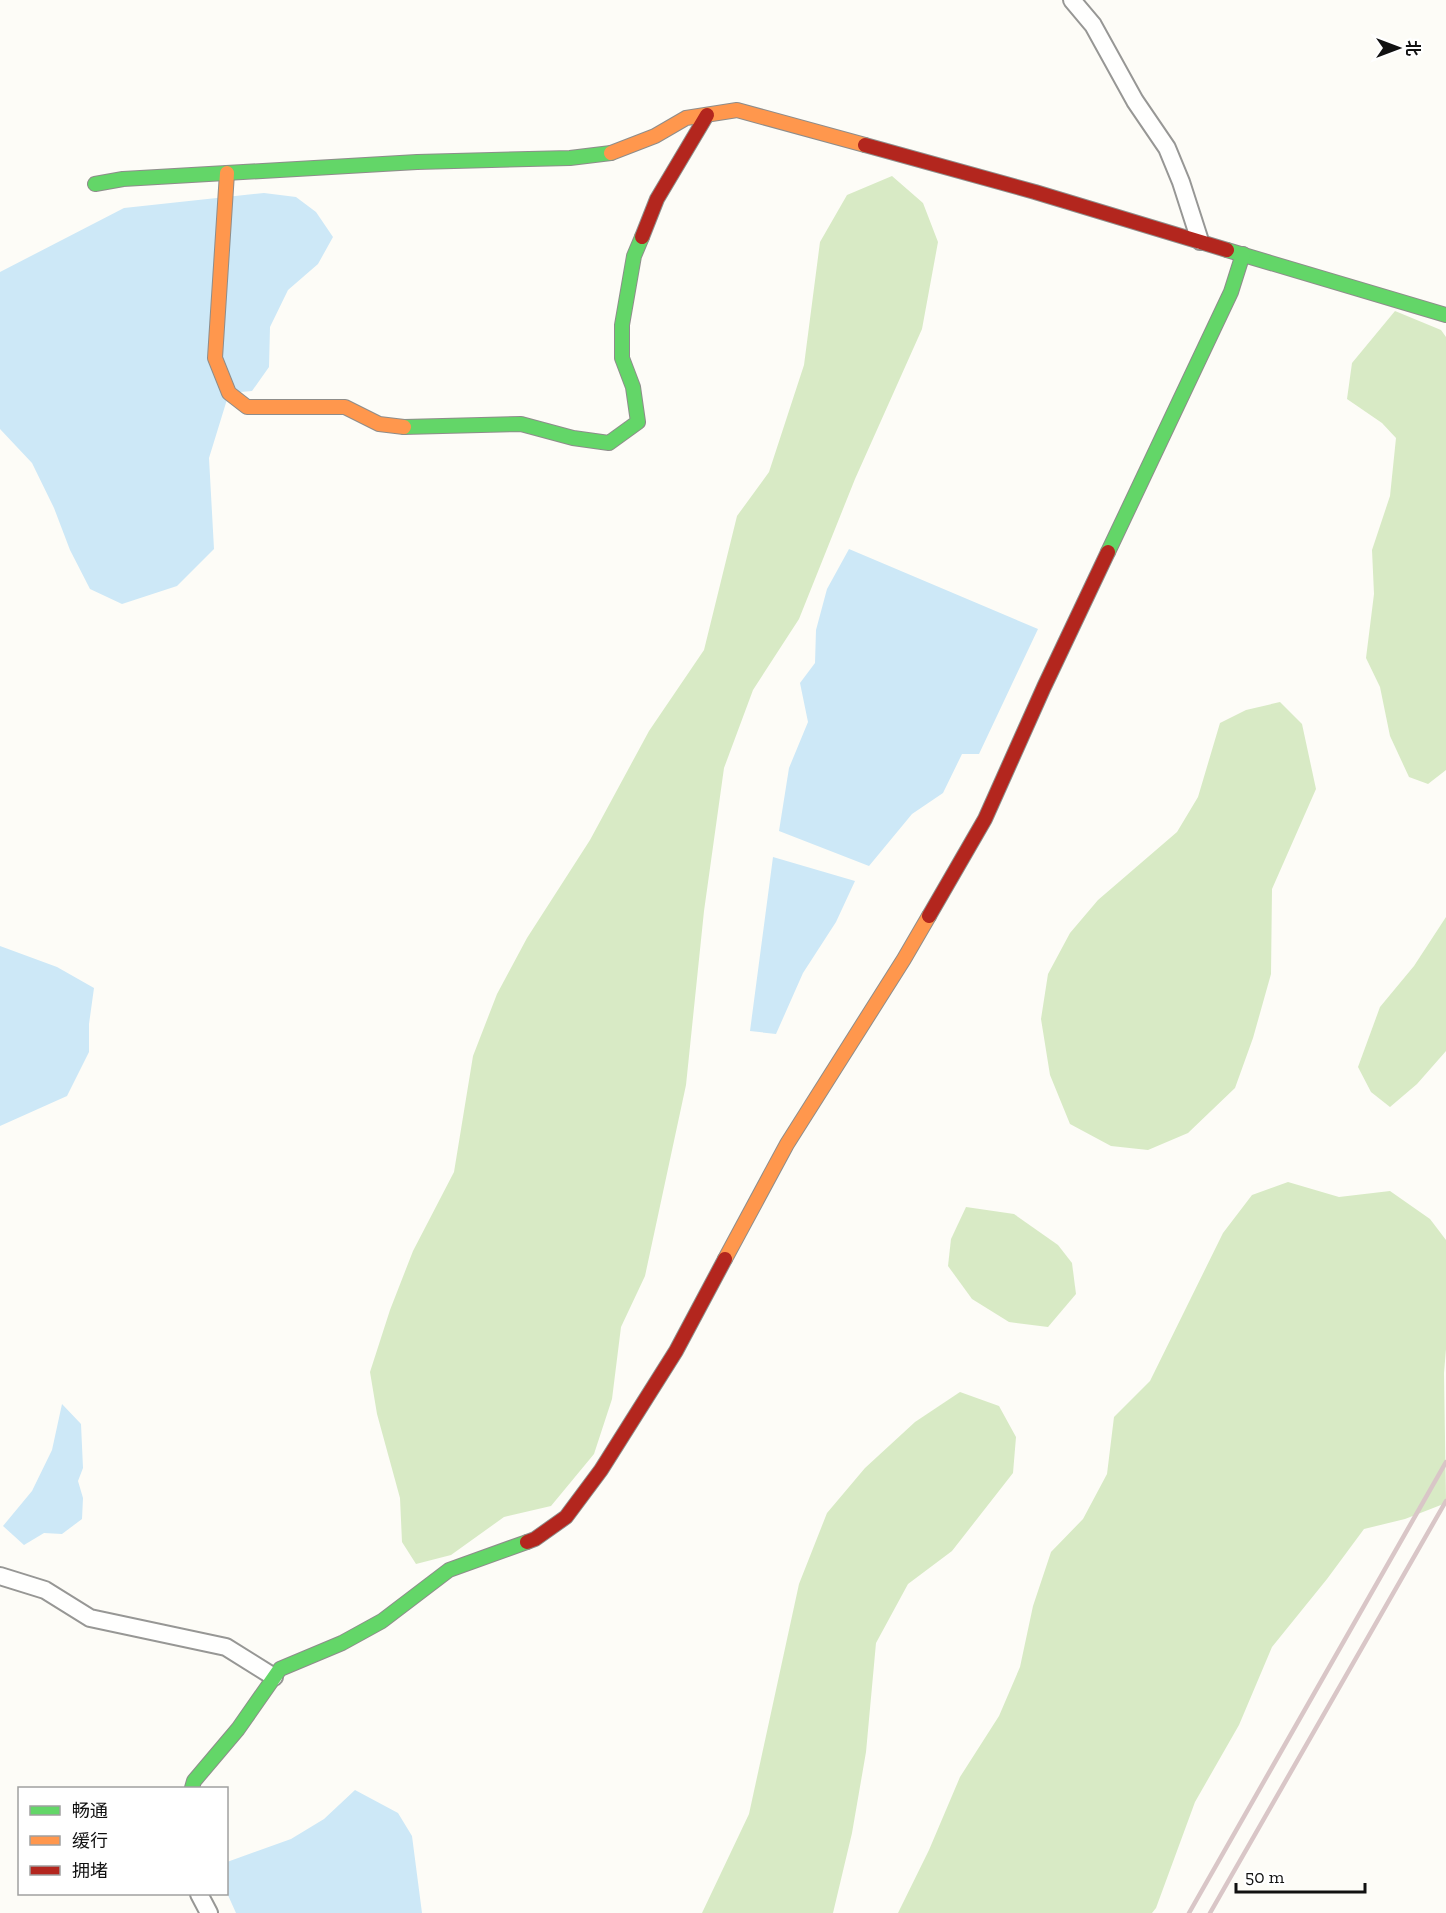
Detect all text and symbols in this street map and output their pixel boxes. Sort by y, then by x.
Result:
north arrow [1368,18,1428,78]
text: 北 [1403,40,1422,56]
legend [18,1787,228,1895]
text: 畅通 [72,1800,108,1822]
text: 缓行 [72,1830,108,1852]
scale bar [1236,1856,1365,1894]
text: 拥堵 [72,1860,108,1882]
text: 50 m [1245,1866,1285,1888]

